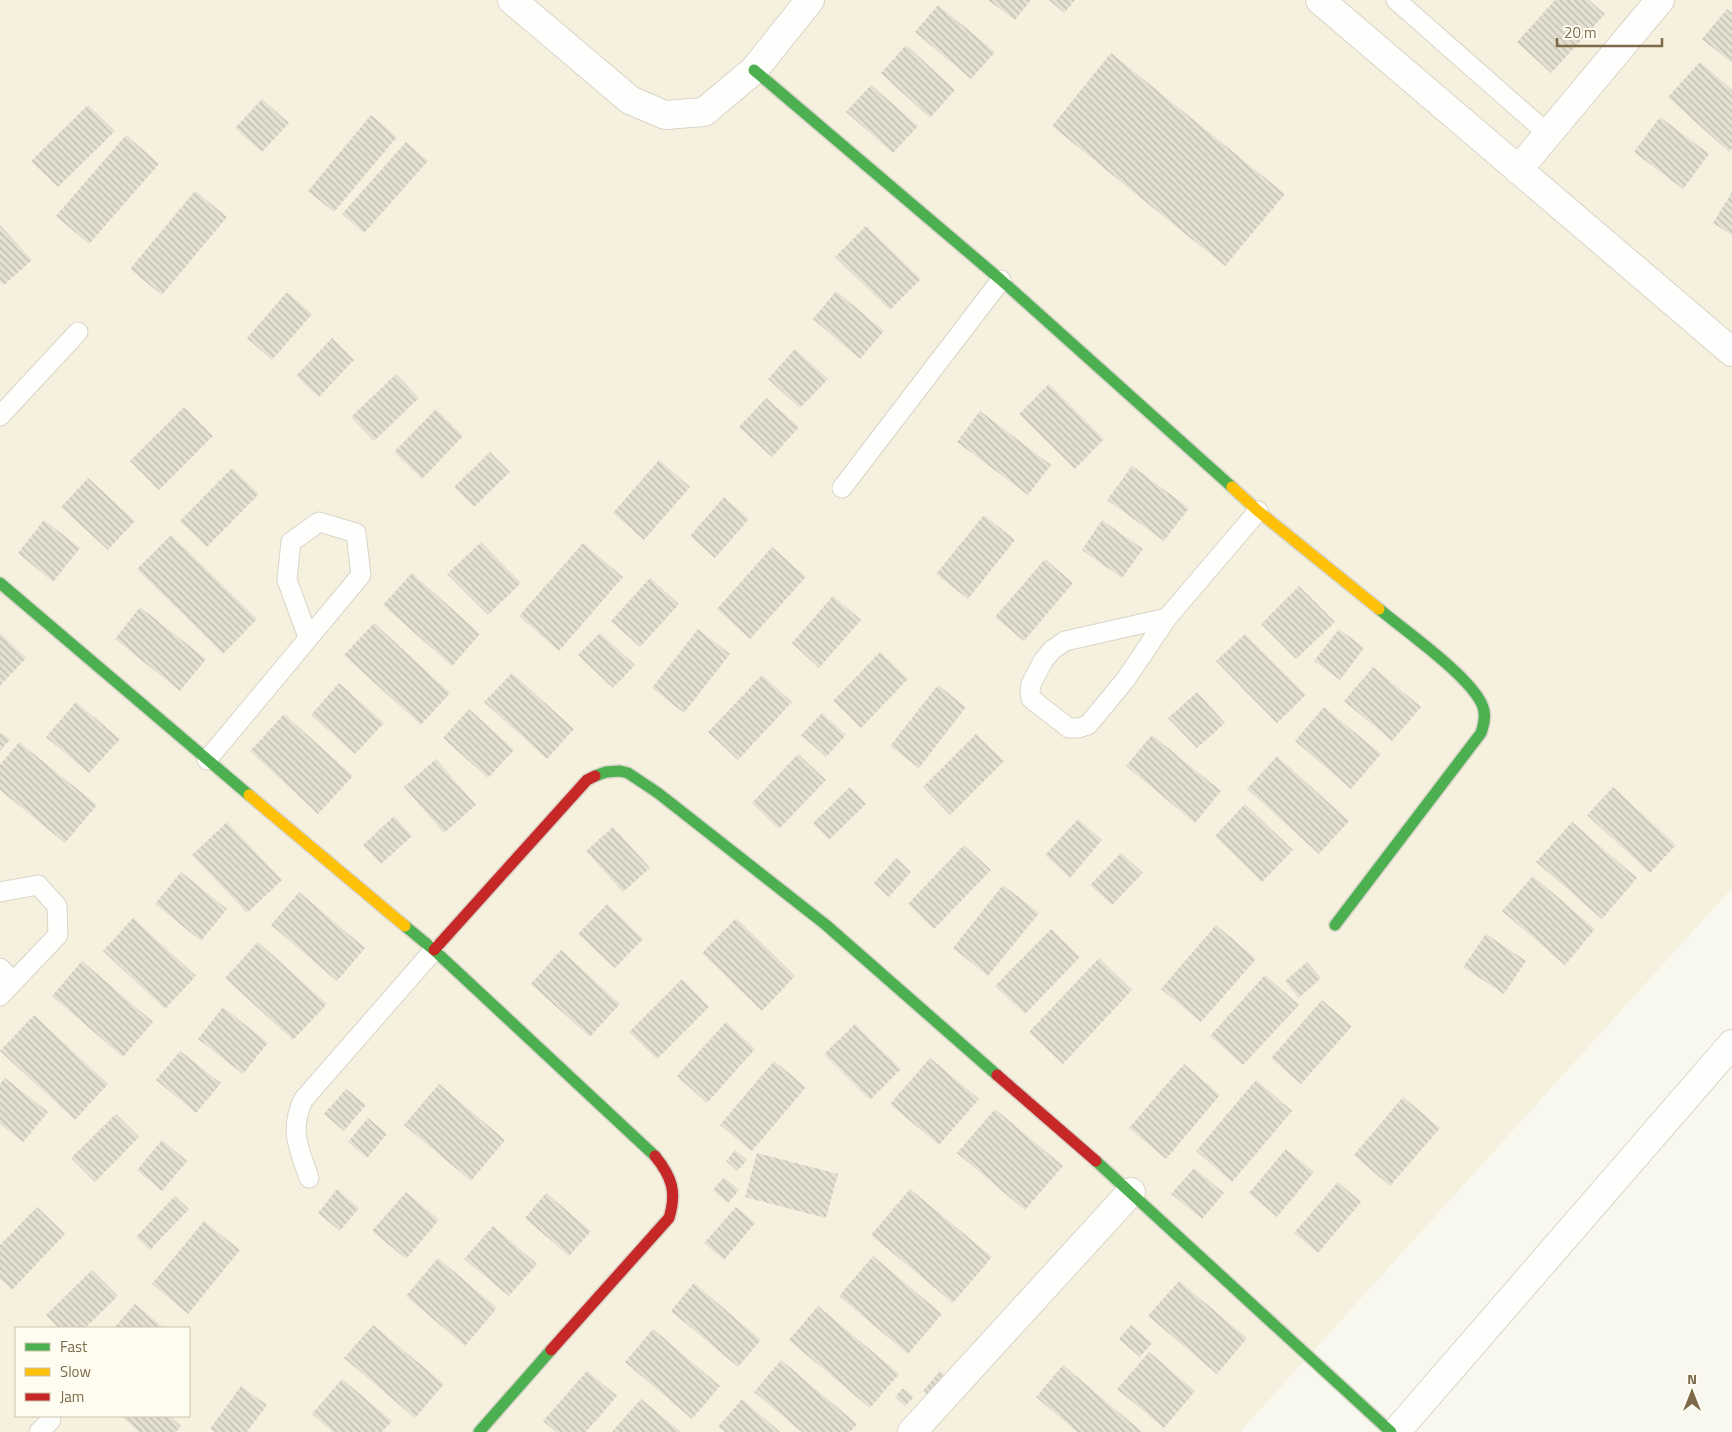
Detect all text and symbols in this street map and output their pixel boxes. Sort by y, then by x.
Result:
scale bar [1557,15,1662,47]
text: 20 m [1564,21,1597,44]
legend [15,1327,190,1417]
text: Fast [60,1335,88,1358]
text: Slow [60,1360,91,1383]
north arrow [1667,1367,1717,1417]
text: N [1687,1368,1697,1389]
text: Jam [60,1385,84,1408]

